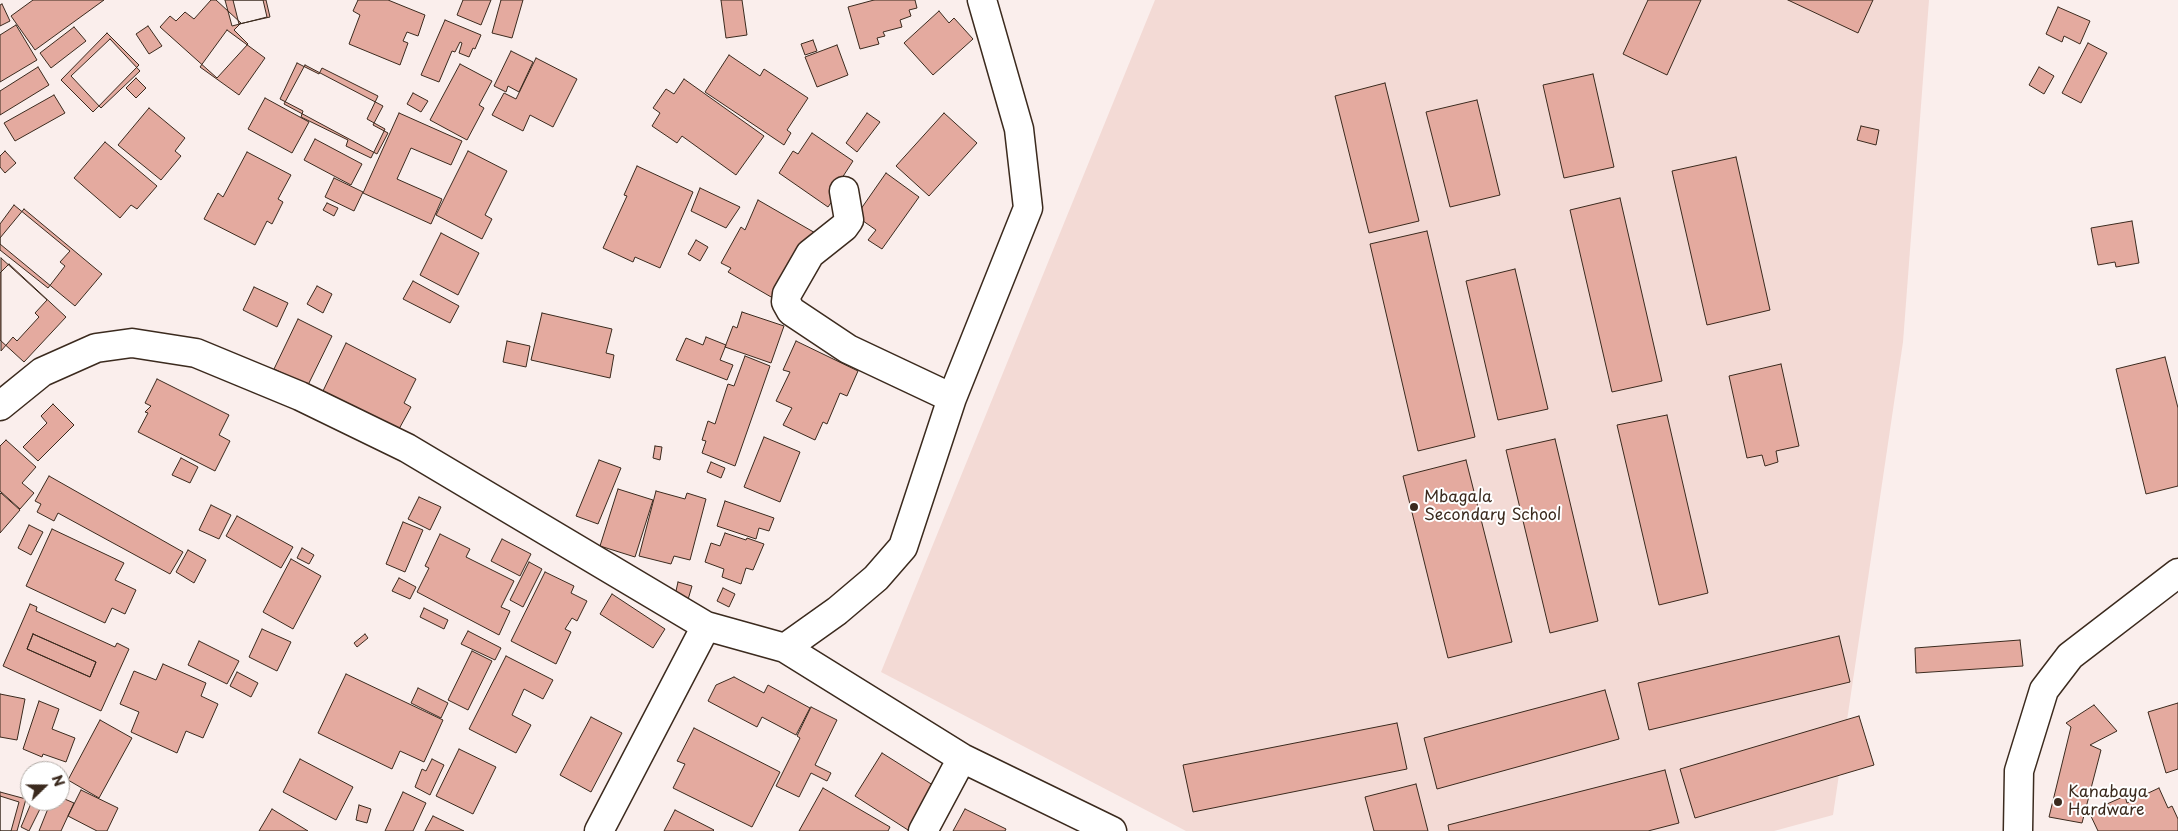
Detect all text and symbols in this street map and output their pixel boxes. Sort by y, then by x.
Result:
place label: Mbagala Secondary School [1424,488,1561,526]
marker: Mbagala Secondary School [1408,501,1420,513]
north arrow [20,761,70,811]
text: N [47,771,70,790]
place label: Kanabaya Hardware [2068,783,2148,821]
marker: Kanabaya Hardware [2052,796,2064,808]

